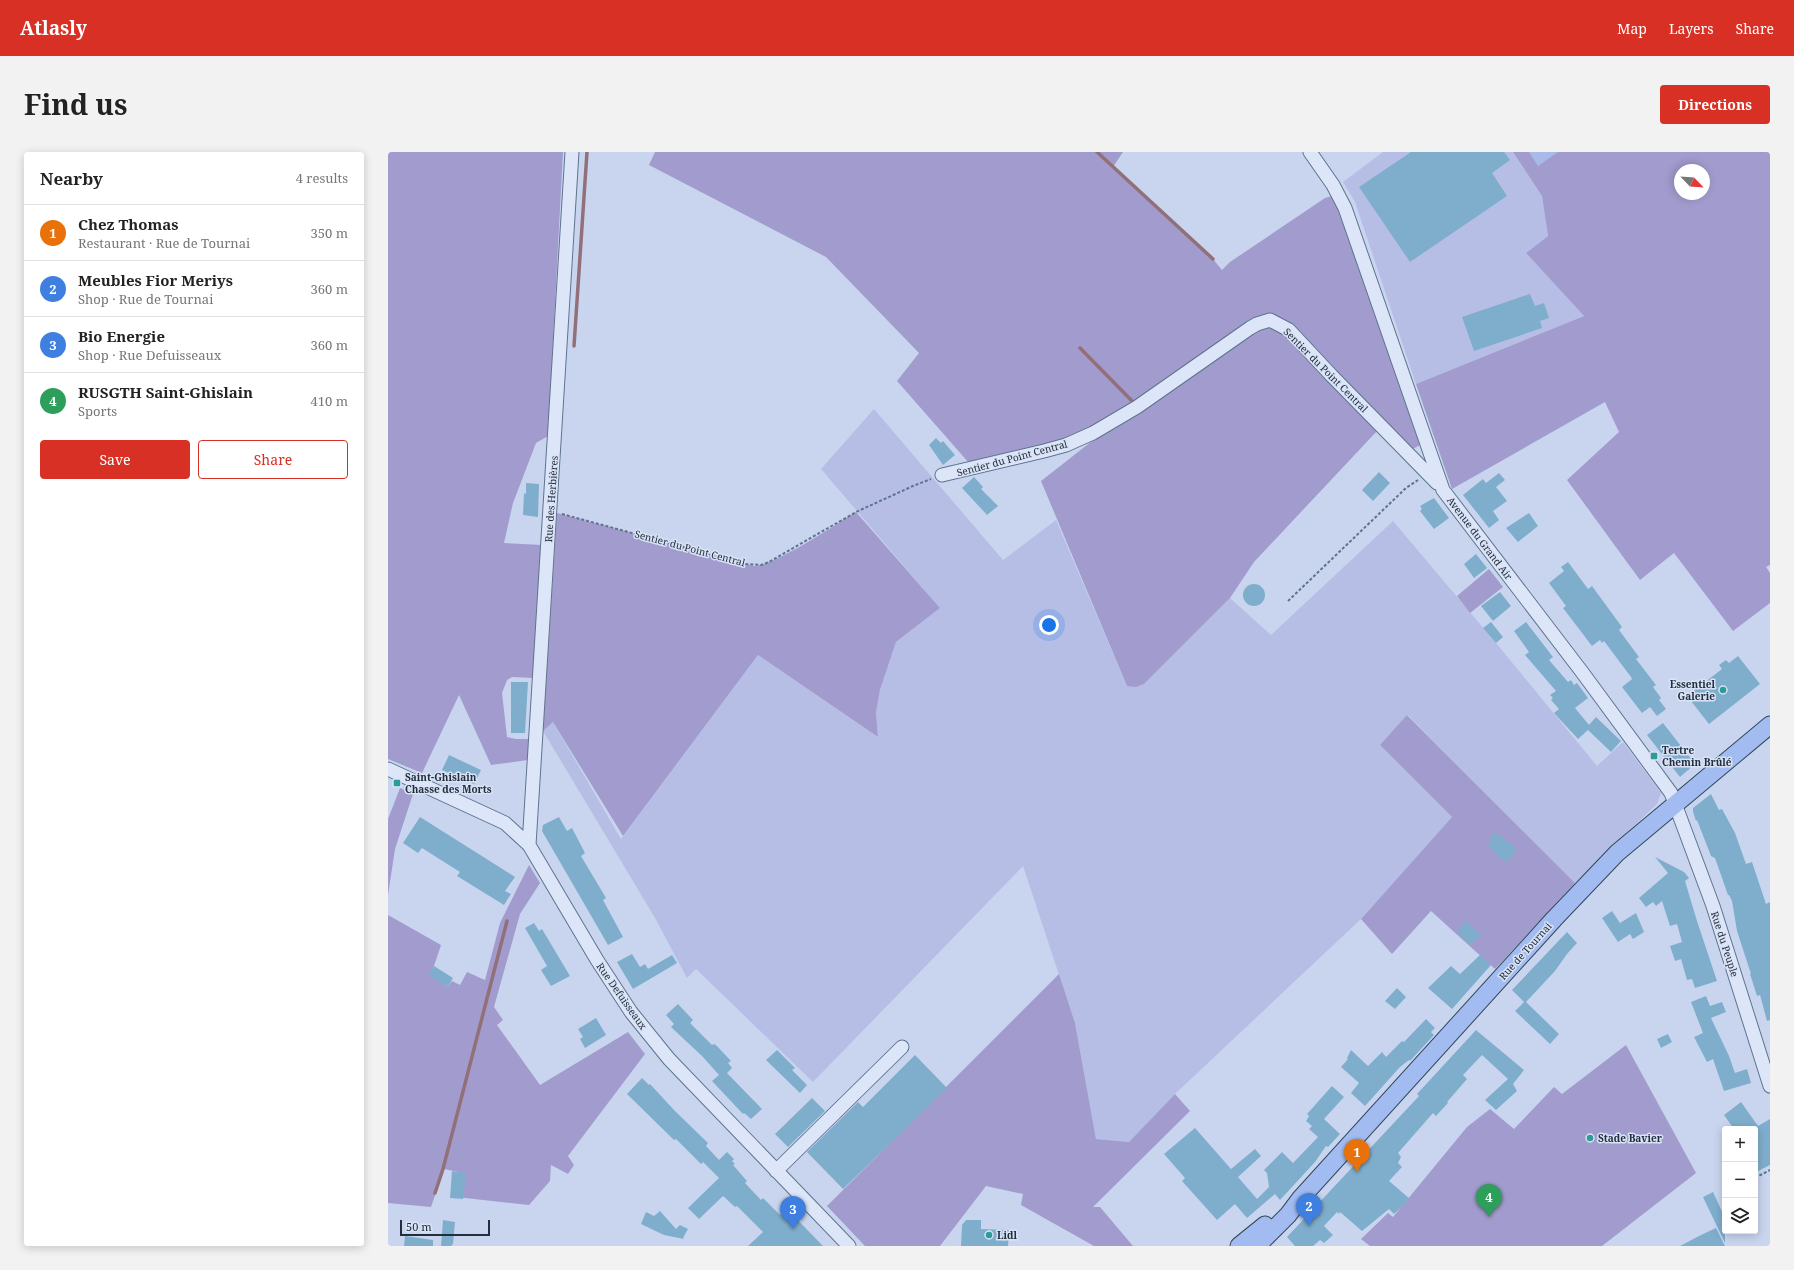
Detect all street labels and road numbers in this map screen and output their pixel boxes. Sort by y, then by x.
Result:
street label: Sentier du Point Central [1281,325,1371,415]
street label: Sentier du Point Central [955,436,1069,480]
street label: Rue des Herbières [541,455,561,543]
street label: Avenue du Grand Air [1444,494,1516,583]
street label: Sentier du Point Central [633,526,747,570]
street label: Rue du Peuple [1708,909,1742,979]
street label: Rue de Tournai [1495,919,1555,983]
street label: Rue Defuisseaux [594,960,650,1032]

